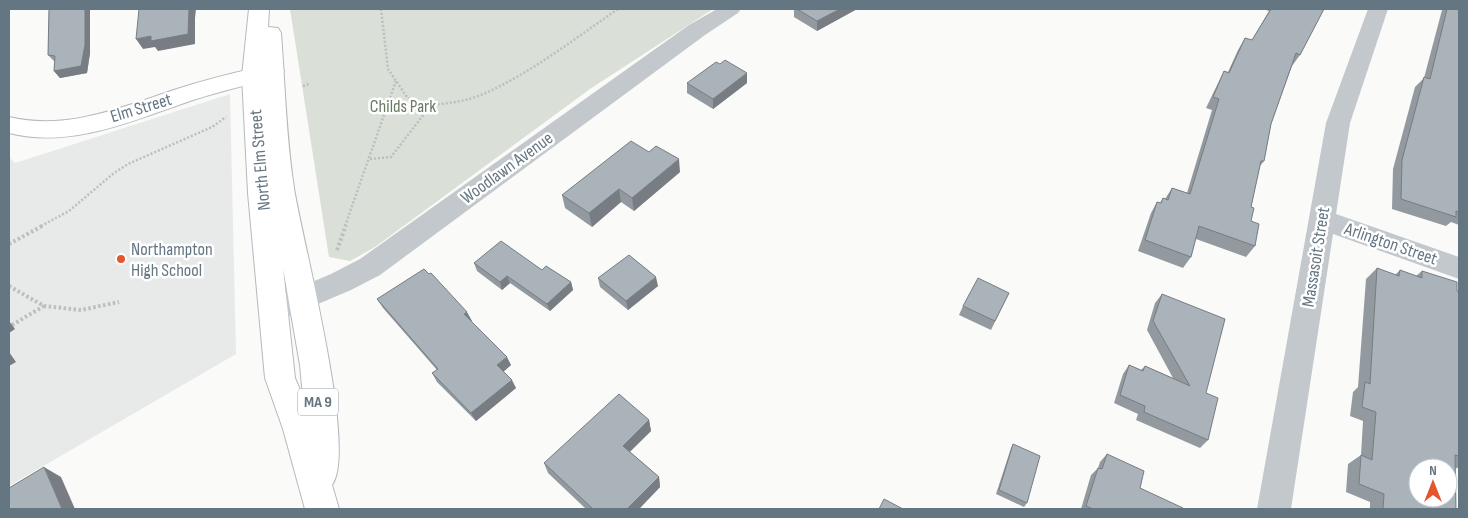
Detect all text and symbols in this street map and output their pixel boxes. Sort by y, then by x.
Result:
street label: Elm Street [108,89,175,127]
park label: Childs Park [370,96,436,117]
street label: North Elm Street [245,108,275,211]
street label: Woodlawn Avenue [457,128,557,208]
street label: Massasoit Street [1298,205,1334,308]
street label: Arlington Street [1341,218,1441,270]
place label: Northampton High School [131,239,213,281]
marker: Northampton High School [115,253,127,265]
road number: MA 9 [298,388,338,416]
north arrow [1408,458,1458,508]
text: N [1429,462,1437,479]

